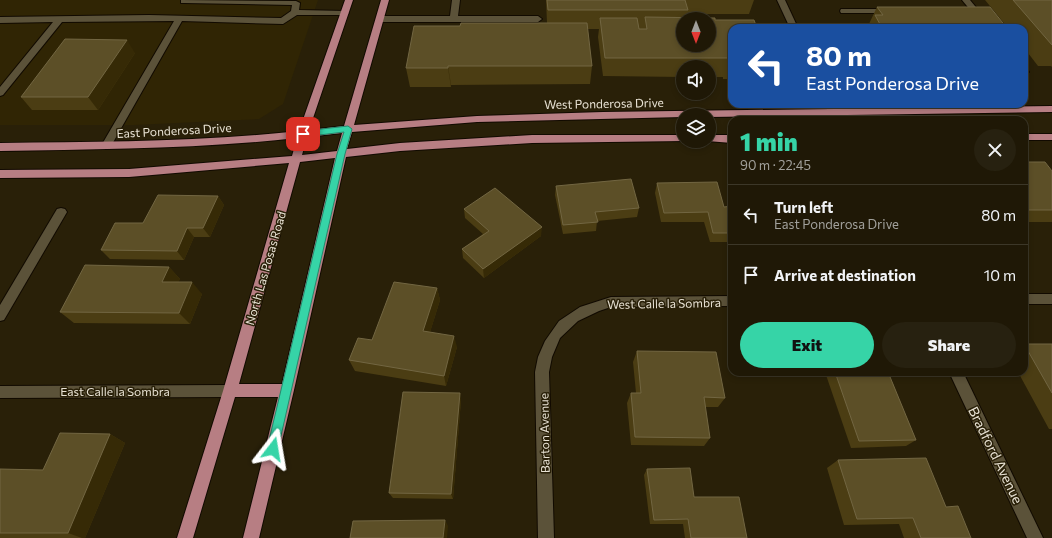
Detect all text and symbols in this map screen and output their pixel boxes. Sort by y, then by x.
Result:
north arrow [676,12,716,52]
map controls [676,12,716,148]
text: 80 m [806,38,872,72]
icon: left [740,40,792,92]
button: sound [676,60,716,100]
text: East Ponderosa Drive [806,72,979,94]
street label: West Ponderosa Drive [544,95,664,111]
button: layers [676,108,716,148]
pin [286,117,320,151]
street label: East Ponderosa Drive [116,120,232,140]
icon: arrive [292,123,314,145]
text: 1 min [740,127,798,156]
button: close [974,129,1016,171]
text: 90 m · 22:45 [740,157,811,173]
text: Turn left [774,198,833,216]
icon: left [740,204,762,226]
text: 80 m [981,206,1016,224]
street label: North Las Posas Road [242,209,288,327]
text: East Ponderosa Drive [774,216,899,232]
icon: arrive [740,264,762,286]
text: Arrive at destination [774,266,916,284]
text: 10 m [984,266,1016,284]
street label: West Calle la Sombra [607,295,721,311]
button: Exit [740,322,874,368]
button: Share [882,322,1016,368]
street label: East Calle la Sombra [60,384,170,398]
street label: Barton Avenue [536,393,552,473]
street label: Bradford Avenue [965,404,1027,506]
position arrow [252,428,294,470]

